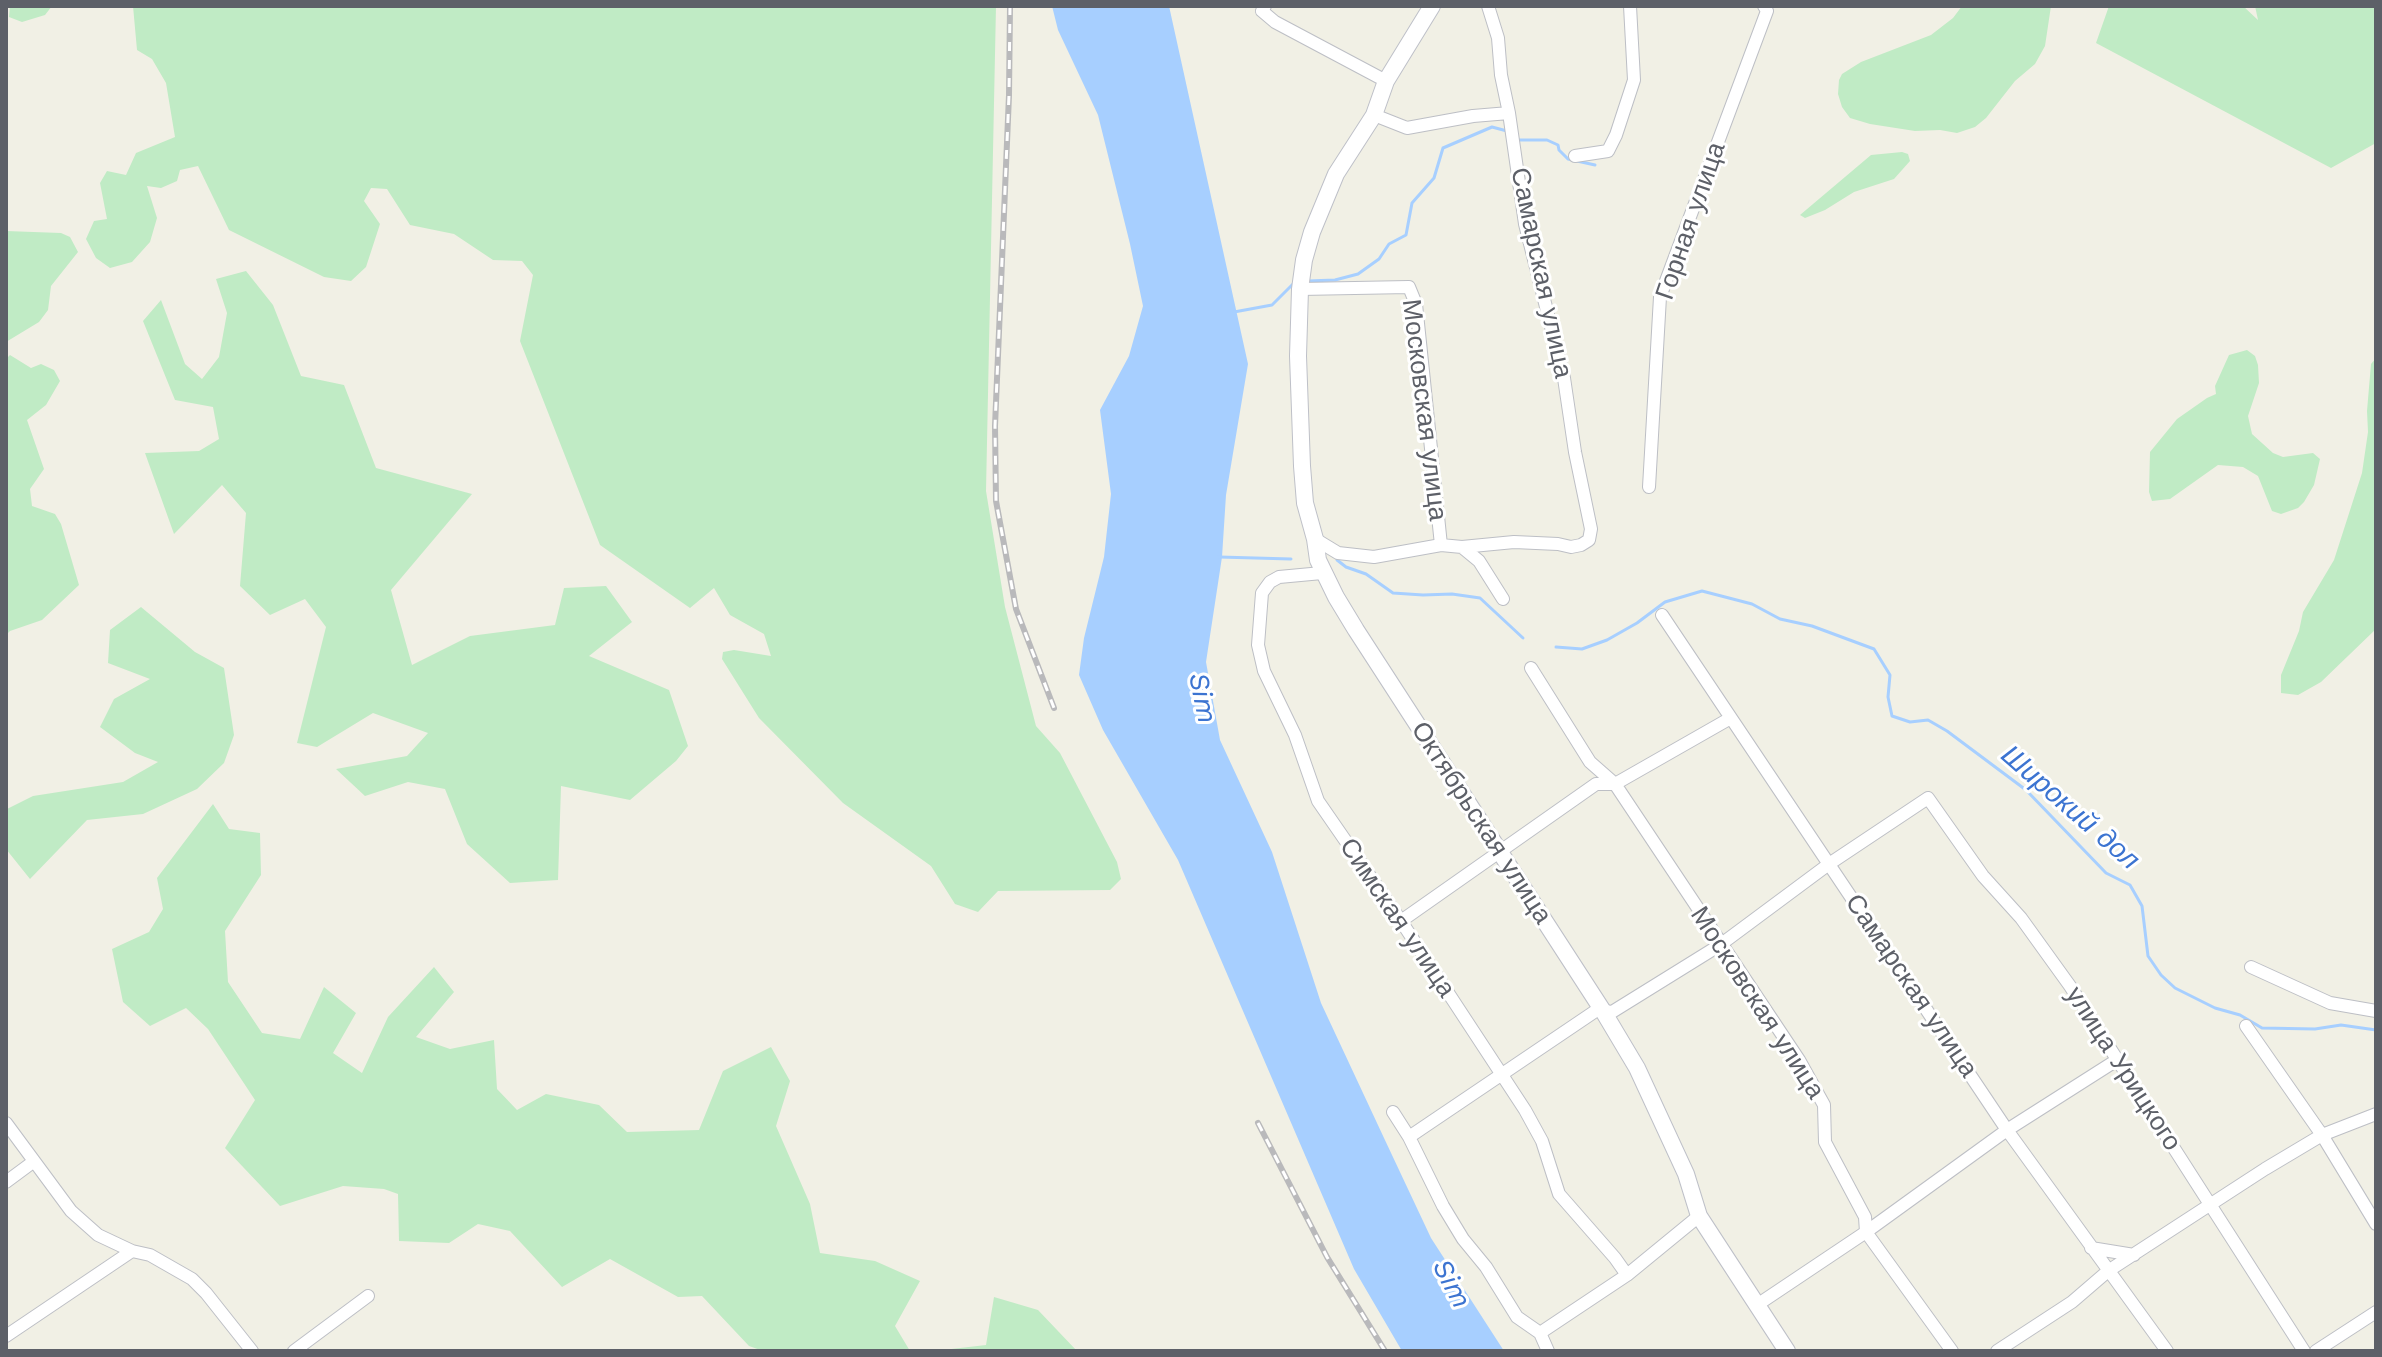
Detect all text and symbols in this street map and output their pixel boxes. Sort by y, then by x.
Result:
street label: Горная улица [1649,138,1733,304]
street label: Самарская улица [1503,165,1579,381]
street label: Московская улица [1395,297,1453,523]
water label: Sim [1180,670,1224,726]
street label: Октябрьская улица [1404,716,1558,930]
water label: Широкий дол [1994,739,2146,877]
street label: Симская улица [1332,833,1462,1003]
street label: Самарская улица [1838,889,1984,1083]
street label: Московская улица [1683,901,1831,1105]
street label: улица Урицкого [2058,981,2188,1157]
water label: Sim [1424,1254,1478,1314]

